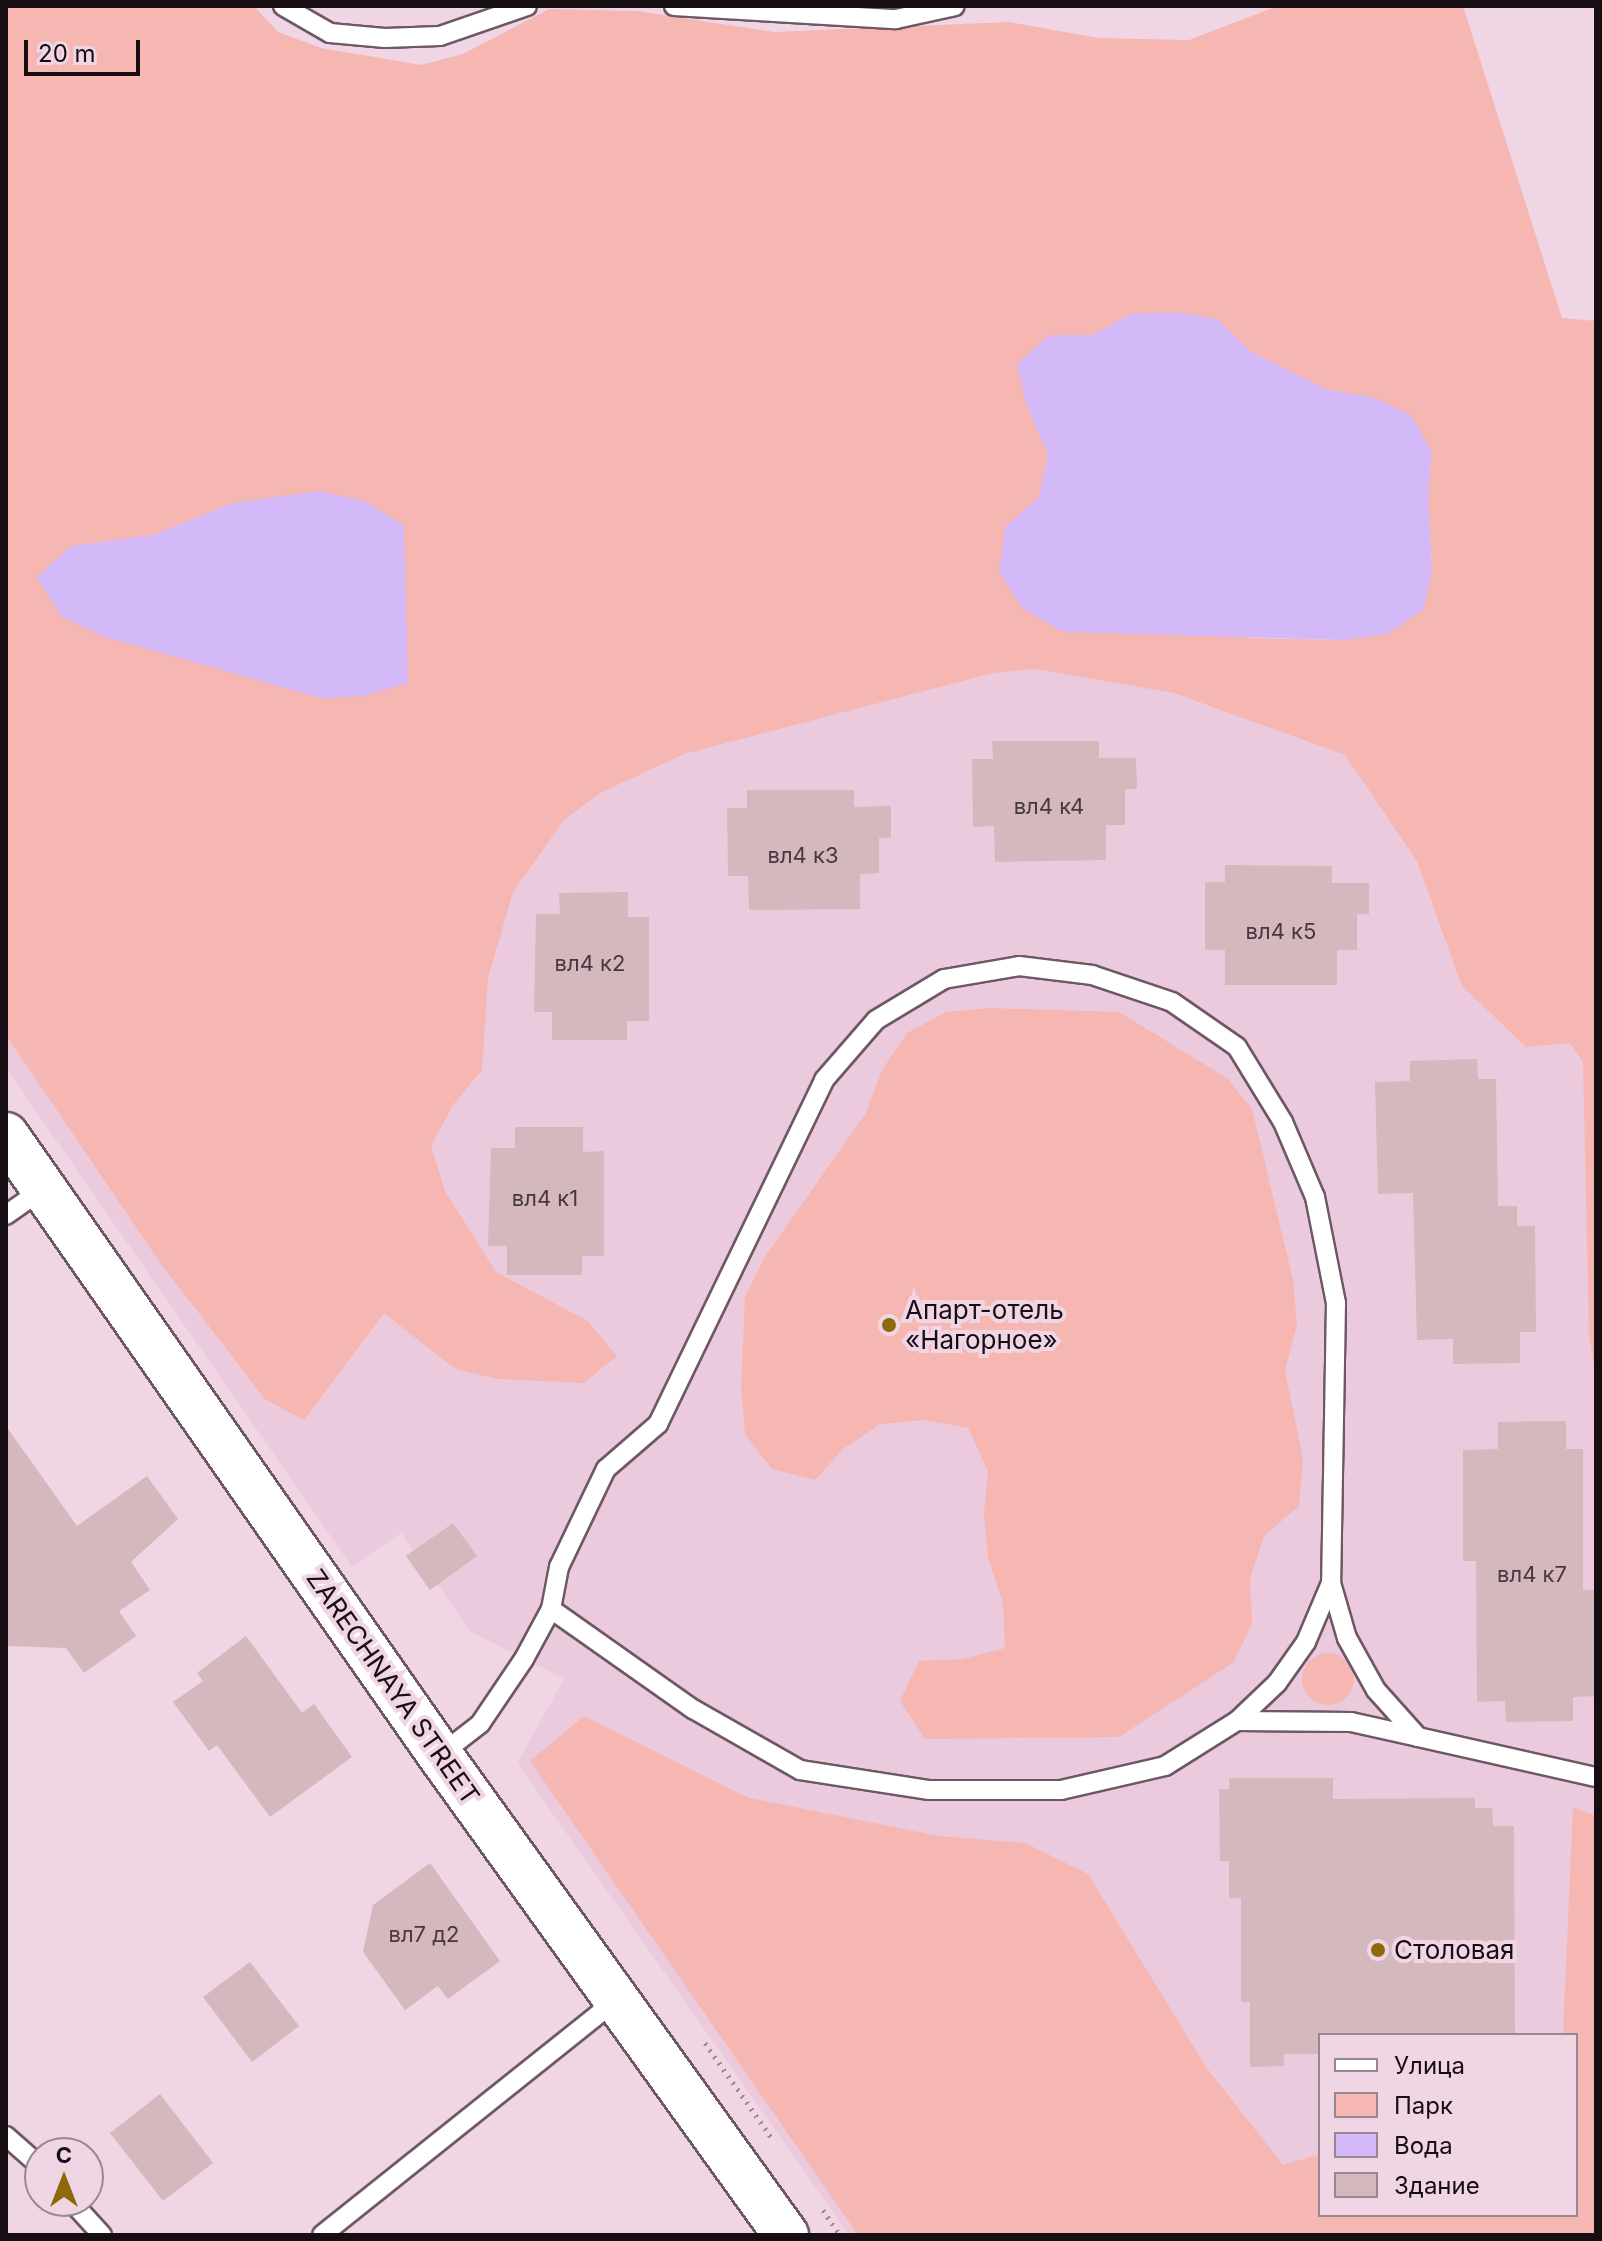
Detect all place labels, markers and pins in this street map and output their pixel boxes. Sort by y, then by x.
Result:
place label: Апарт-отель «Нагорное» [905,1294,1064,1356]
marker: Апарт-отель «Нагорное» [880,1316,898,1334]
place label: Столовая [1394,1934,1515,1966]
marker: Столовая [1369,1941,1387,1959]

